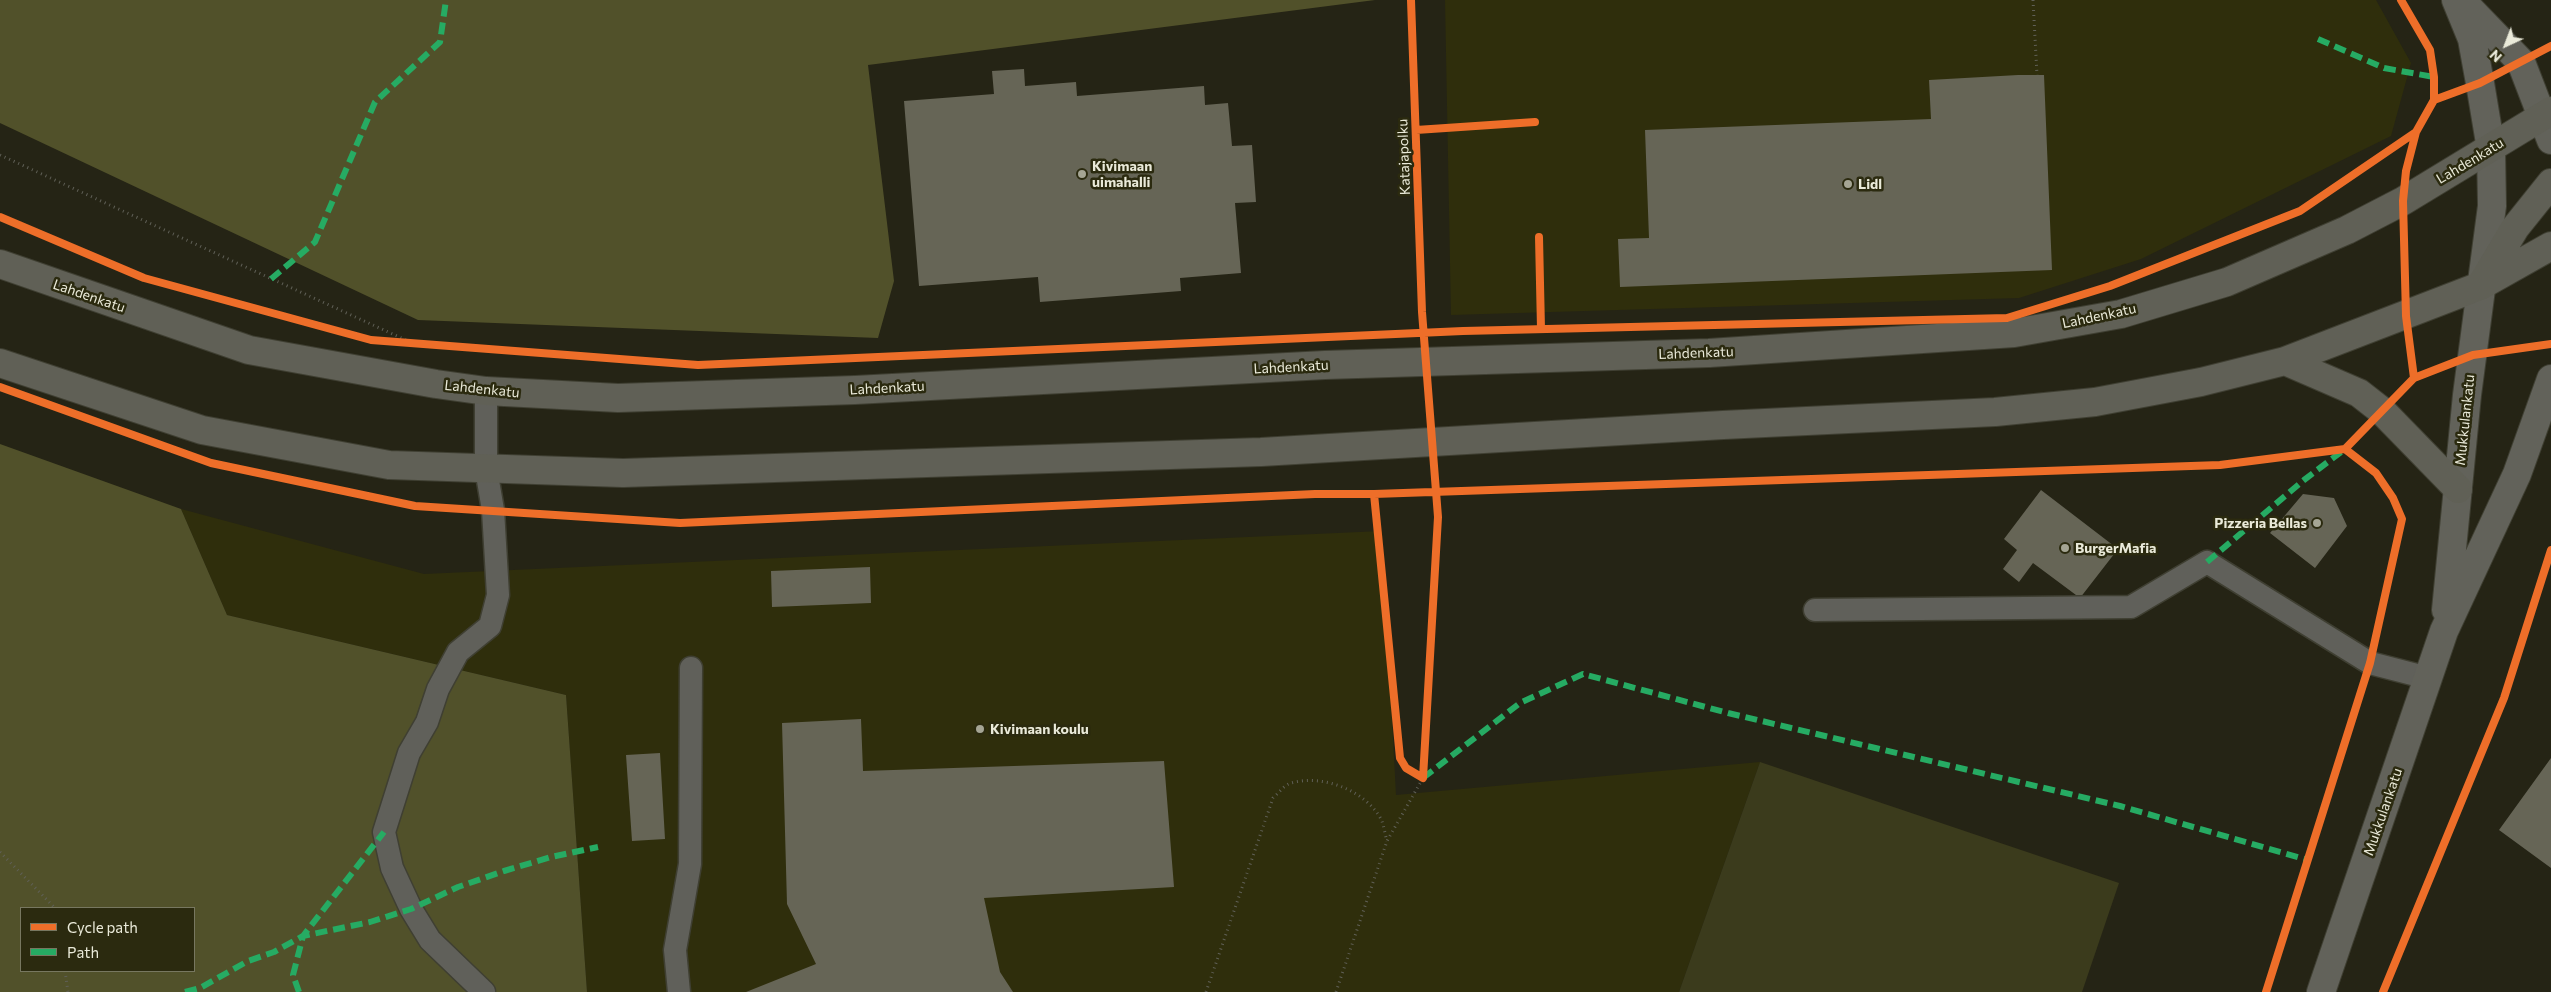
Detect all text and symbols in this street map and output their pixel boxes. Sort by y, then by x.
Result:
north arrow [2481,20,2531,70]
text: N [2486,47,2505,66]
street label: Katajapolku [1394,119,1414,195]
street label: Lahdenkatu [2433,134,2507,188]
place label: Kivimaan uimahalli [1092,158,1152,190]
marker: Kivimaan uimahalli [1076,168,1088,180]
place label: Lidl [1858,176,1882,192]
marker: Lidl [1842,178,1854,190]
street label: Lahdenkatu [51,276,127,316]
street label: Lahdenkatu [2060,300,2138,332]
street label: Lahdenkatu [1658,343,1734,363]
street label: Lahdenkatu [1253,357,1329,377]
street label: Mukkulankatu [2452,374,2478,466]
street label: Lahdenkatu [444,377,520,401]
street label: Lahdenkatu [849,378,925,398]
place label: Pizzeria Bellas [2214,515,2307,531]
marker: Pizzeria Bellas [2311,517,2323,529]
place label: BurgerMafia [2075,540,2156,556]
marker: BurgerMafia [2059,542,2071,554]
place label: Kivimaan koulu [990,721,1089,737]
marker: Kivimaan koulu [974,723,986,735]
street label: Mukkulankatu [2360,766,2406,858]
legend [20,907,195,972]
text: Cycle path [67,918,138,936]
text: Path [67,943,99,961]

